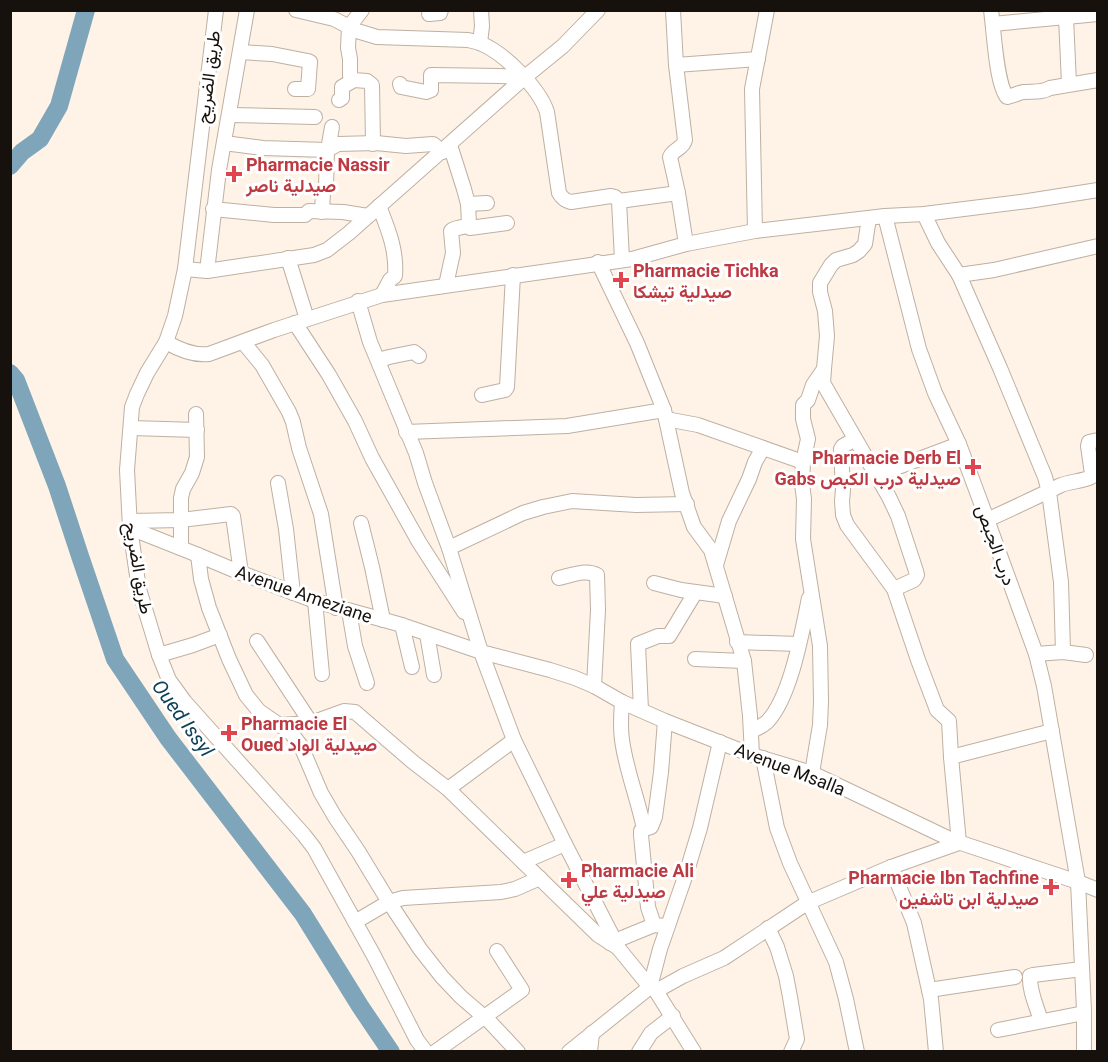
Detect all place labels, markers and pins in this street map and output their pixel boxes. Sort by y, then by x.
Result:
place label: Pharmacie Nassir صيدلية ناصر [245,154,390,197]
marker: Pharmacie Nassir صيدلية ناصر [227,167,241,181]
place label: Pharmacie Tichka صيدلية تيشكا [633,260,779,303]
marker: Pharmacie Tichka صيدلية تيشكا [614,273,628,287]
place label: Pharmacie Derb El Gabs صيدلية درب الكبص [774,447,961,490]
marker: Pharmacie Derb El Gabs صيدلية درب الكبص [966,460,980,474]
place label: Pharmacie El Oued صيدلية الواد [241,713,377,756]
marker: Pharmacie El Oued صيدلية الواد [222,726,236,740]
place label: Pharmacie Ali صيدلية علي [581,860,694,907]
place label: Pharmacie Ibn Tachfine صيدلية ابن تاشفين [848,867,1039,910]
marker: Pharmacie Ali صيدلية علي [562,873,576,887]
marker: Pharmacie Ibn Tachfine صيدلية ابن تاشفين [1044,880,1058,894]

